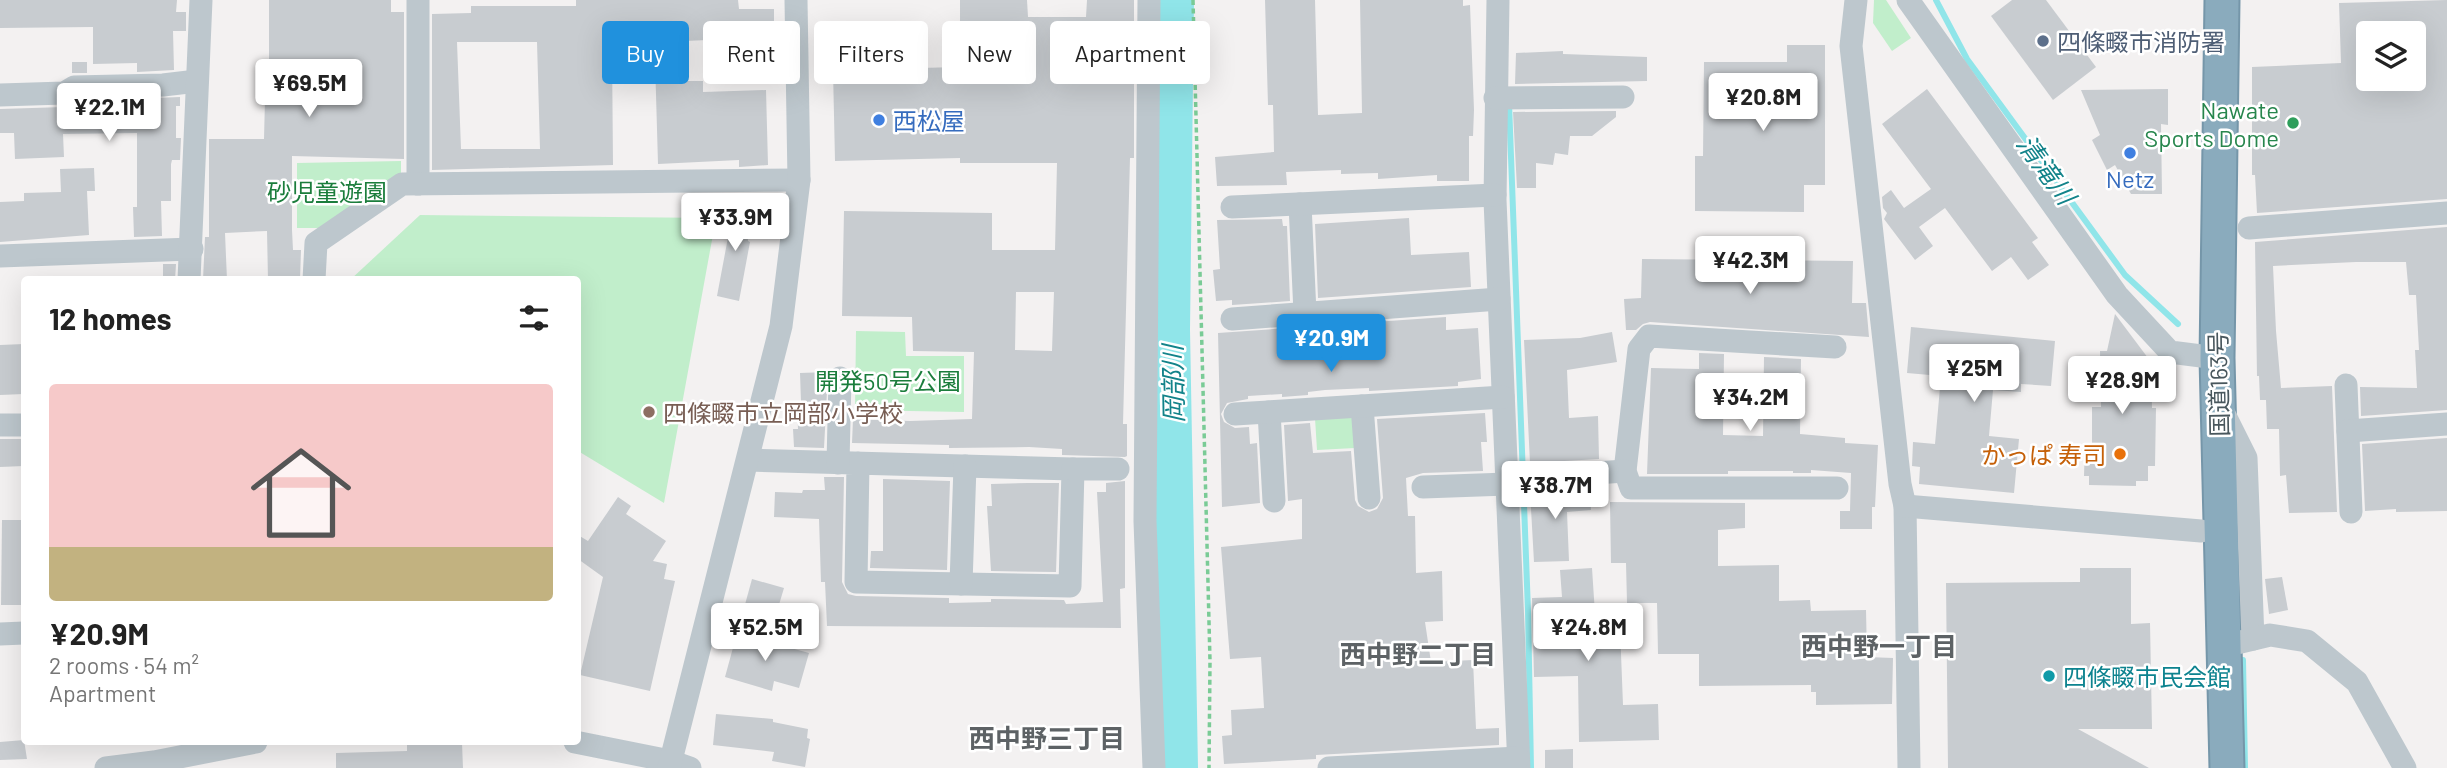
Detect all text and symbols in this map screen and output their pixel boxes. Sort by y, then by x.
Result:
chip: Buy [602,21,689,84]
chip: Rent [703,21,800,84]
chip: Filters [814,21,928,84]
chip: New [942,21,1036,84]
chip: Apartment [1050,21,1210,84]
map controls [2356,21,2426,91]
button: layers [2356,21,2426,91]
place label: 四條畷市消防署 [2057,27,2225,56]
marker: 四條畷市消防署 [2035,33,2051,49]
pin: ¥69.5M [252,60,366,119]
text: ¥69.5M [271,68,347,96]
pin: ¥20.8M [1706,74,1820,133]
text: ¥20.8M [1725,82,1801,110]
pin: ¥22.1M [52,83,166,143]
text: ¥22.1M [73,92,145,120]
place label: Nawate Sports Dome [2144,95,2279,152]
place label: 西松屋 [893,106,965,135]
marker: 西松屋 [871,112,887,128]
marker: Nawate Sports Dome [2285,115,2301,131]
water label: 清滝川 [2012,128,2084,212]
marker: Netz [2122,145,2138,161]
place label: Netz [2106,164,2154,193]
park label: 砂児童遊園 [267,177,387,206]
pin: ¥33.9M [678,194,792,253]
text: ¥33.9M [697,202,773,230]
pin: ¥42.3M [1693,236,1807,296]
text: ¥42.3M [1711,245,1789,273]
icon: filters [515,299,553,337]
text: 12 homes [49,300,172,336]
pin: ¥20.9M [1274,314,1388,374]
text: ¥20.9M [1293,323,1369,351]
street label: 国道163号 [2203,331,2233,437]
water label: 岡部川 [1156,342,1188,423]
pin: ¥25M [1933,344,2015,404]
text: ¥25M [1945,353,2003,381]
pin: ¥28.9M [2065,356,2179,416]
text: ¥28.9M [2084,365,2160,393]
park label: 開発50号公園 [815,366,961,395]
pin: ¥34.2M [1693,374,1807,433]
text: ¥34.2M [1711,382,1789,410]
place label: 四條畷市立岡部小学校 [663,398,903,427]
marker: 四條畷市立岡部小学校 [641,404,657,420]
icon: home [238,430,364,556]
place label: かっぱ 寿司 [1981,440,2106,469]
marker: かっぱ 寿司 [2112,446,2128,462]
pin: ¥38.7M [1498,462,1612,521]
text: ¥38.7M [1518,470,1592,498]
pin: ¥52.5M [708,604,822,663]
pin: ¥24.8M [1531,604,1645,663]
text: ¥52.5M [727,612,803,640]
text: ¥24.8M [1549,612,1627,640]
text: ¥20.9M [49,615,149,651]
district label: 西中野一丁目 [1801,630,1957,661]
district label: 西中野二丁目 [1340,638,1496,669]
text: 2 rooms · 54 m² [49,651,199,679]
place label: 四條畷市民会館 [2063,662,2231,691]
marker: 四條畷市民会館 [2041,668,2057,684]
text: Apartment [49,679,156,707]
district label: 西中野三丁目 [969,722,1125,753]

